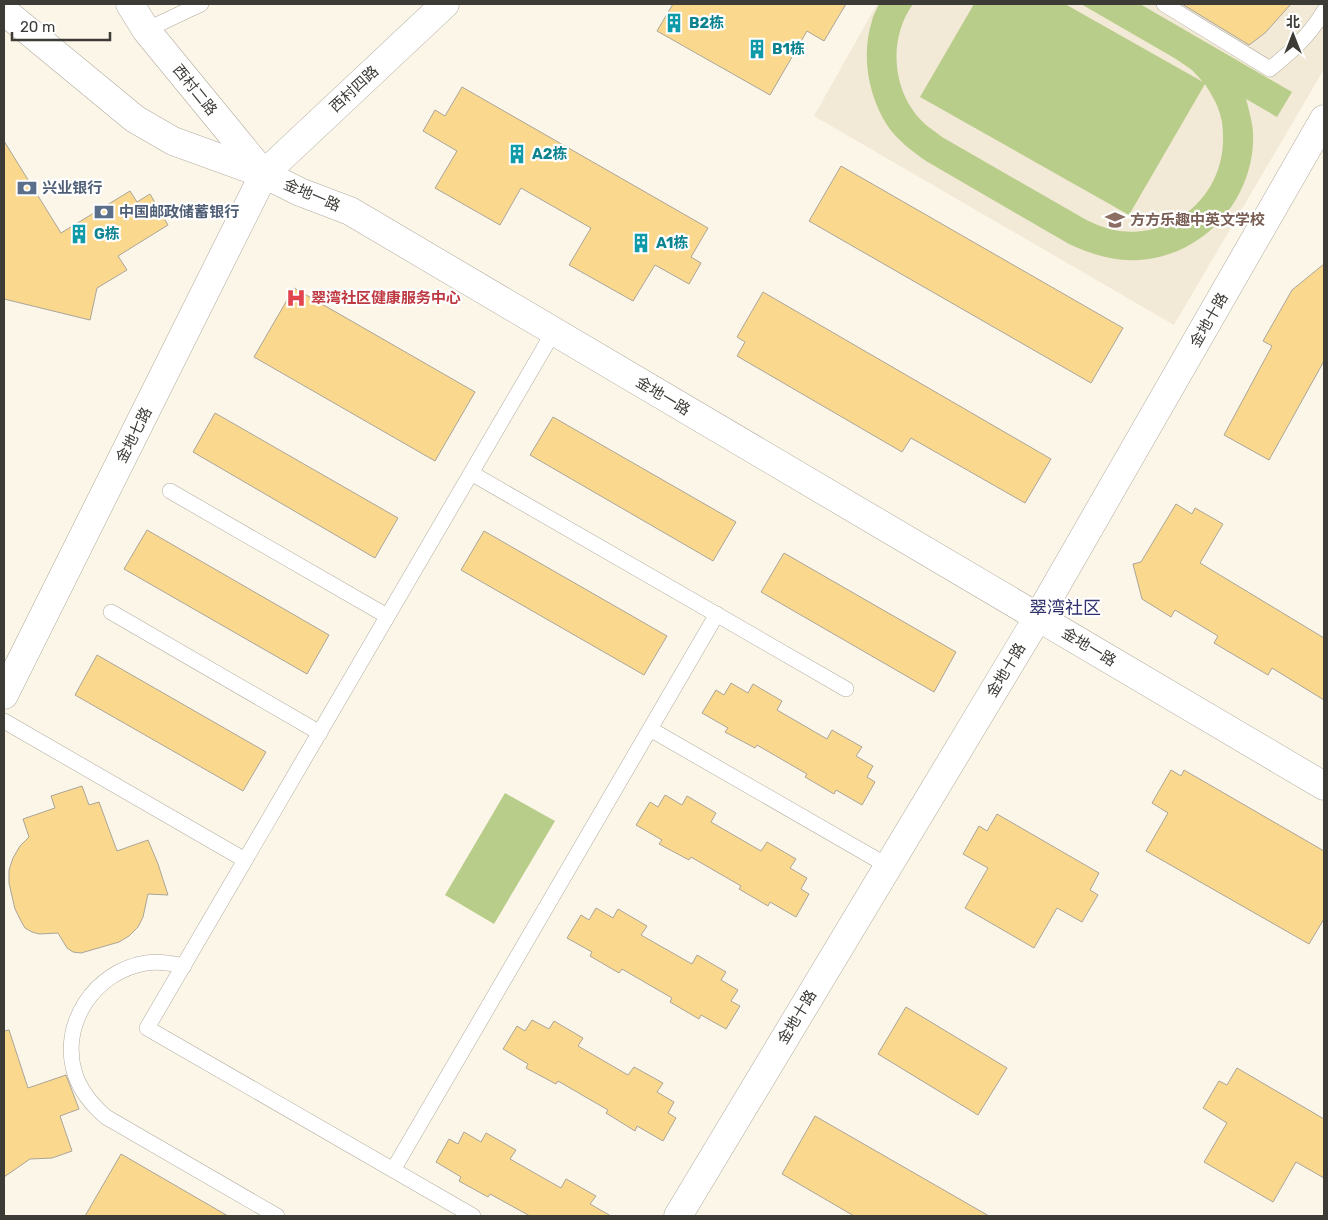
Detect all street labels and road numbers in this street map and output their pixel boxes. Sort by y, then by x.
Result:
street label: 西村二路 [169,61,221,119]
street label: 西村四路 [326,62,382,116]
street label: 金地一路 [281,175,343,215]
street label: 金地十路 [1186,290,1232,350]
street label: 金地一路 [633,373,693,419]
street label: 金地七路 [112,404,156,466]
street label: 金地一路 [1059,624,1119,670]
street label: 金地十路 [983,640,1029,700]
street label: 金地十路 [774,987,820,1047]

